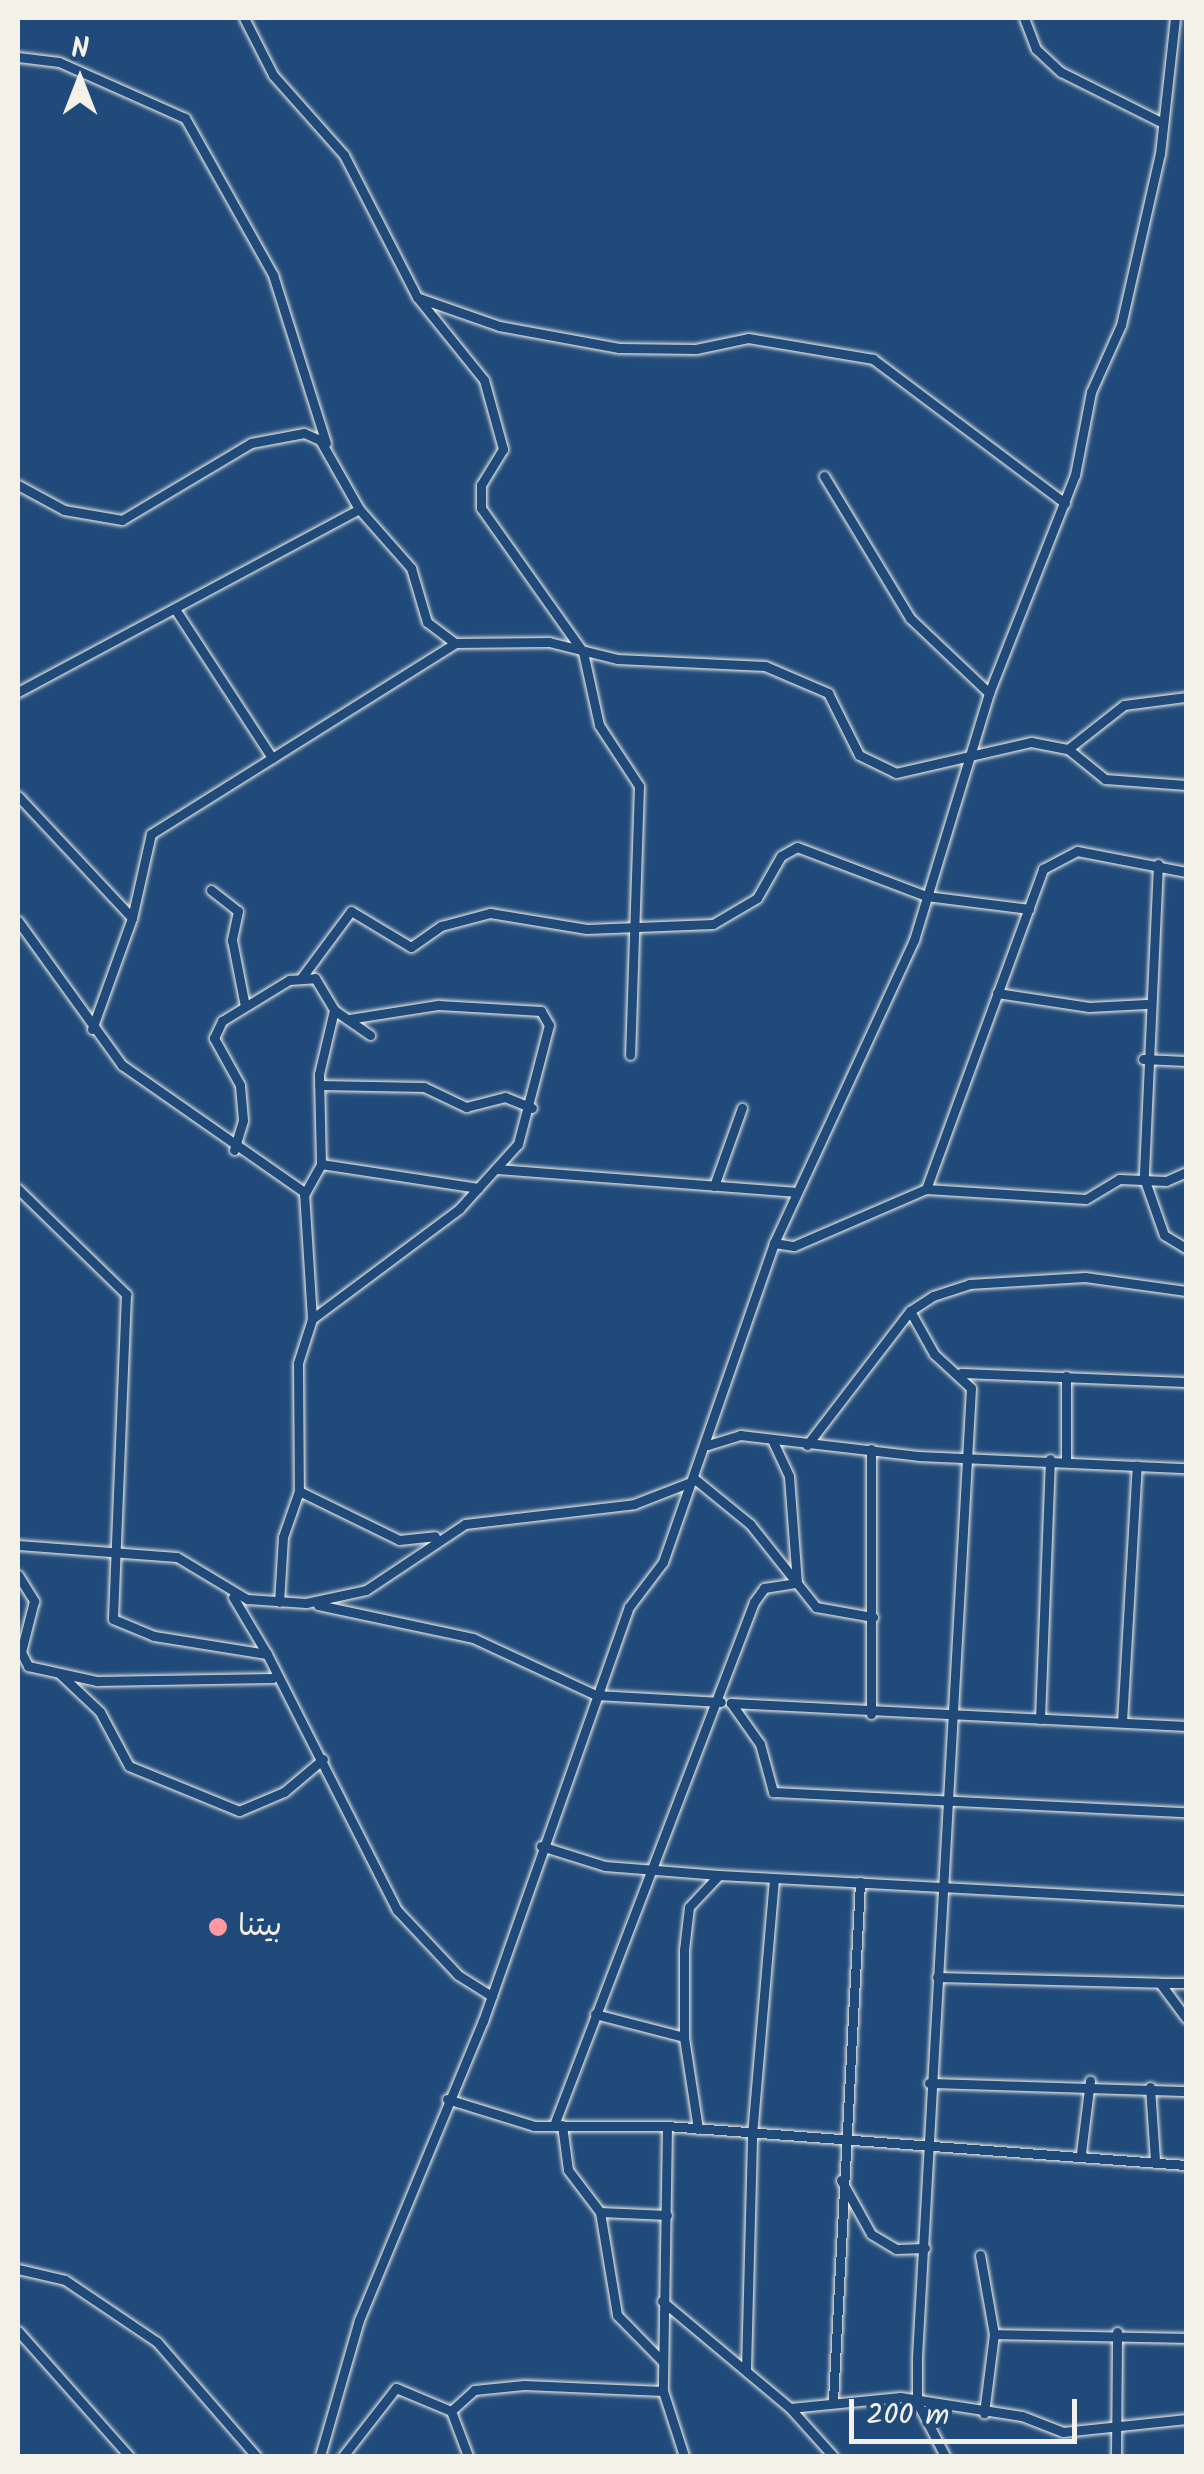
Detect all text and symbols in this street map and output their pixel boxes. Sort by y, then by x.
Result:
text: N [71,27,89,72]
north arrow [30,30,130,130]
place label: بيتنا [238,1909,282,1945]
marker: بيتنا [207,1916,229,1938]
scale bar [854,2379,1082,2441]
text: 200 m [866,2392,949,2440]

